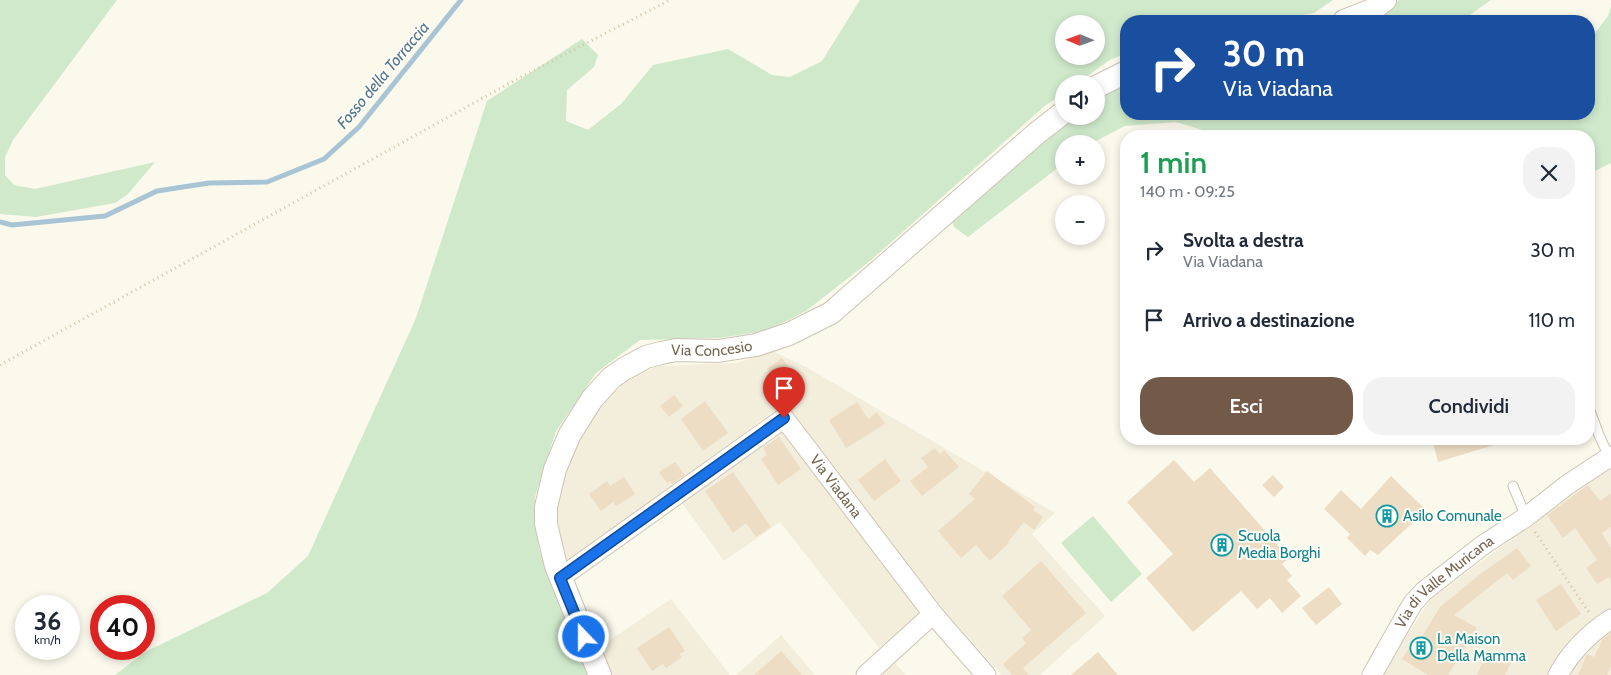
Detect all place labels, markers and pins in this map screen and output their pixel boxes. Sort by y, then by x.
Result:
pin [763,367,805,418]
building icon: Asilo Comunale [1375,504,1399,528]
place label: Asilo Comunale [1403,507,1502,525]
place label: Scuola Media Borghi [1238,527,1320,562]
building icon: Scuola Media Borghi [1210,533,1234,557]
place label: La Maison Della Mamma [1437,630,1527,665]
building icon: La Maison Della Mamma [1409,636,1433,660]

